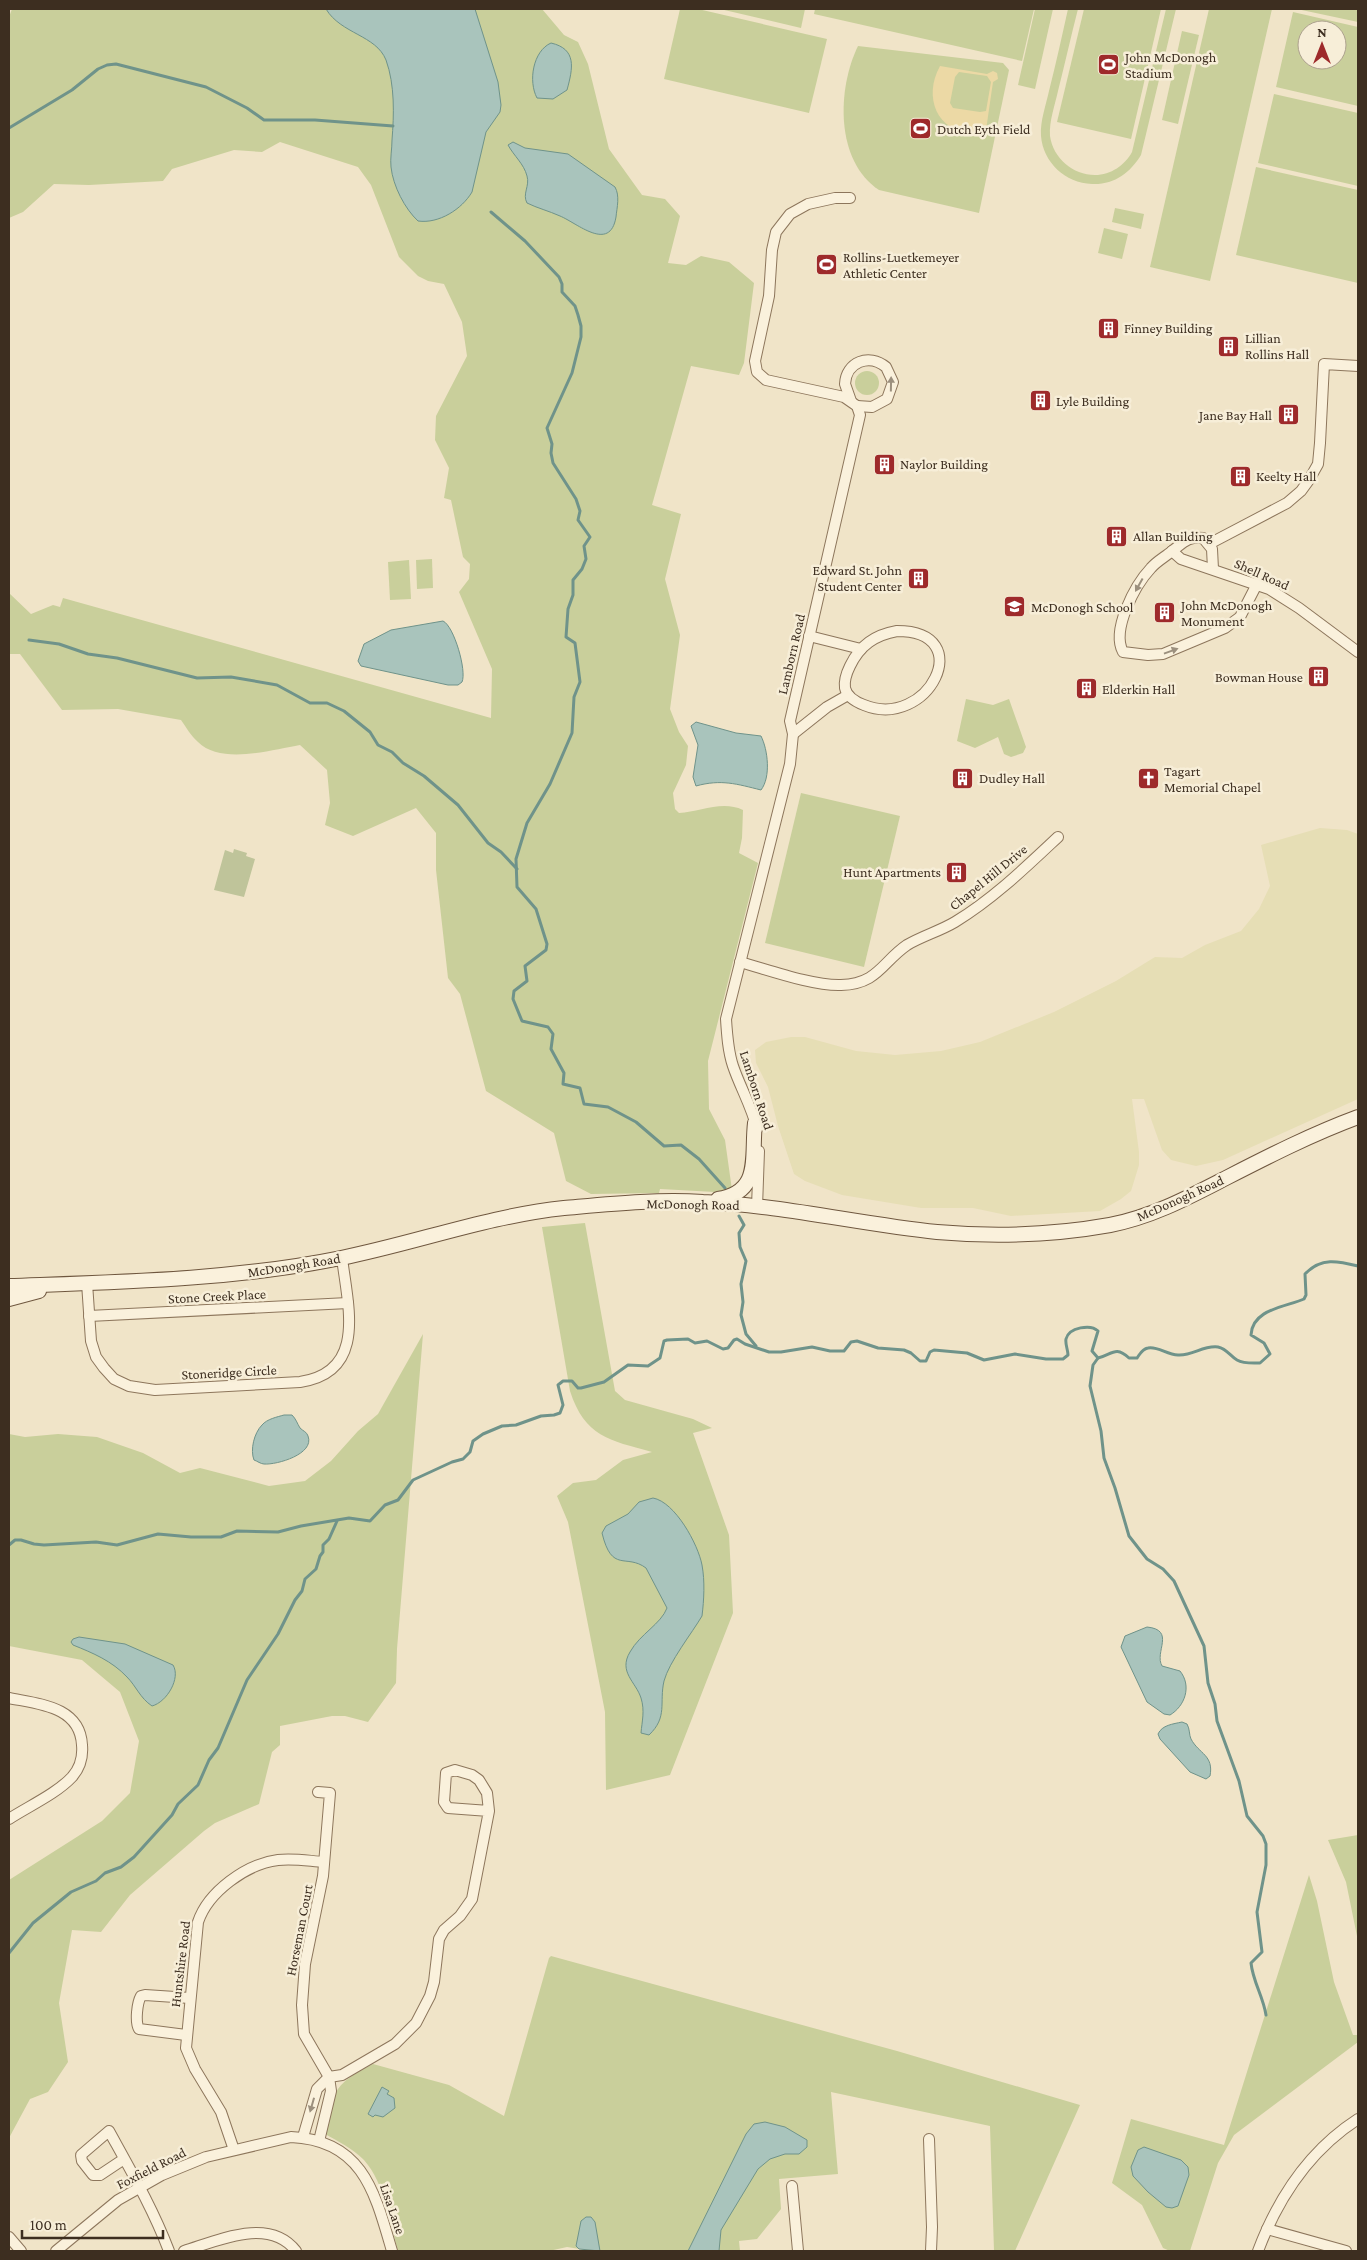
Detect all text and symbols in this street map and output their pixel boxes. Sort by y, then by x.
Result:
north arrow [1297,20,1347,70]
text: N [1317,24,1327,40]
place label: John McDonogh Stadium [1123,49,1217,81]
sports icon: John McDonogh Stadium [1097,53,1121,77]
sports icon: Dutch Eyth Field [909,117,933,141]
place label: Dutch Eyth Field [937,121,1031,137]
place label: Rollins-Luetkemeyer Athletic Center [843,249,959,281]
sports icon: Rollins-Luetkemeyer Athletic Center [815,253,839,277]
building icon: Finney Building [1096,316,1120,340]
place label: Finney Building [1124,320,1213,336]
place label: Lillian Rollins Hall [1245,330,1310,362]
building icon: Lillian Rollins Hall [1217,334,1241,358]
one-way arrow [887,375,895,391]
building icon: Lyle Building [1028,389,1052,413]
place label: Lyle Building [1056,393,1130,409]
building icon: Jane Bay Hall [1276,403,1300,427]
place label: Jane Bay Hall [1197,407,1272,423]
building icon: Naylor Building [872,452,896,476]
place label: Naylor Building [900,456,988,472]
building icon: Keelty Hall [1228,464,1252,488]
place label: Keelty Hall [1256,468,1317,484]
building icon: Allan Building [1105,524,1129,548]
place label: Allan Building [1133,528,1213,544]
street label: Shell Road [1232,555,1293,593]
place label: Edward St. John Student Center [813,562,902,594]
building icon: Edward St. John Student Center [906,566,930,590]
one-way arrow [1135,578,1143,593]
school or university icon: McDonogh School [1003,595,1027,619]
place label: John McDonogh Monument [1179,597,1273,629]
place label: McDonogh School [1031,599,1134,615]
building icon: John McDonogh Monument [1153,601,1177,625]
street label: Lamborn Road [774,611,808,696]
one-way arrow [1164,647,1179,655]
building icon: Bowman House [1307,665,1331,689]
place label: Bowman House [1215,669,1303,685]
building icon: Elderkin Hall [1074,677,1098,701]
place label: Elderkin Hall [1102,681,1176,697]
place label: Tagart Memorial Chapel [1164,763,1261,795]
building icon: Dudley Hall [951,766,975,790]
church icon: Tagart Memorial Chapel [1136,767,1160,791]
place label: Dudley Hall [979,770,1045,786]
street label: Chapel Hill Drive [946,841,1030,913]
building icon: Hunt Apartments [945,860,969,884]
place label: Hunt Apartments [843,864,941,880]
street label: Lamborn Road [737,1048,778,1132]
street label: McDonogh Road [1134,1171,1227,1224]
street label: McDonogh Road [646,1195,740,1213]
street label: McDonogh Road [247,1250,342,1280]
street label: Stone Creek Place [168,1285,266,1307]
street label: Stoneridge Circle [181,1362,277,1382]
street label: Horseman Court [282,1883,316,1977]
street label: Huntshire Road [167,1919,193,2008]
one-way arrow [308,2098,316,2113]
street label: Foxfield Road [114,2143,189,2192]
street label: Lisa Lane [377,2182,409,2236]
scale bar [22,2208,164,2240]
text: 100 m [30,2217,67,2233]

